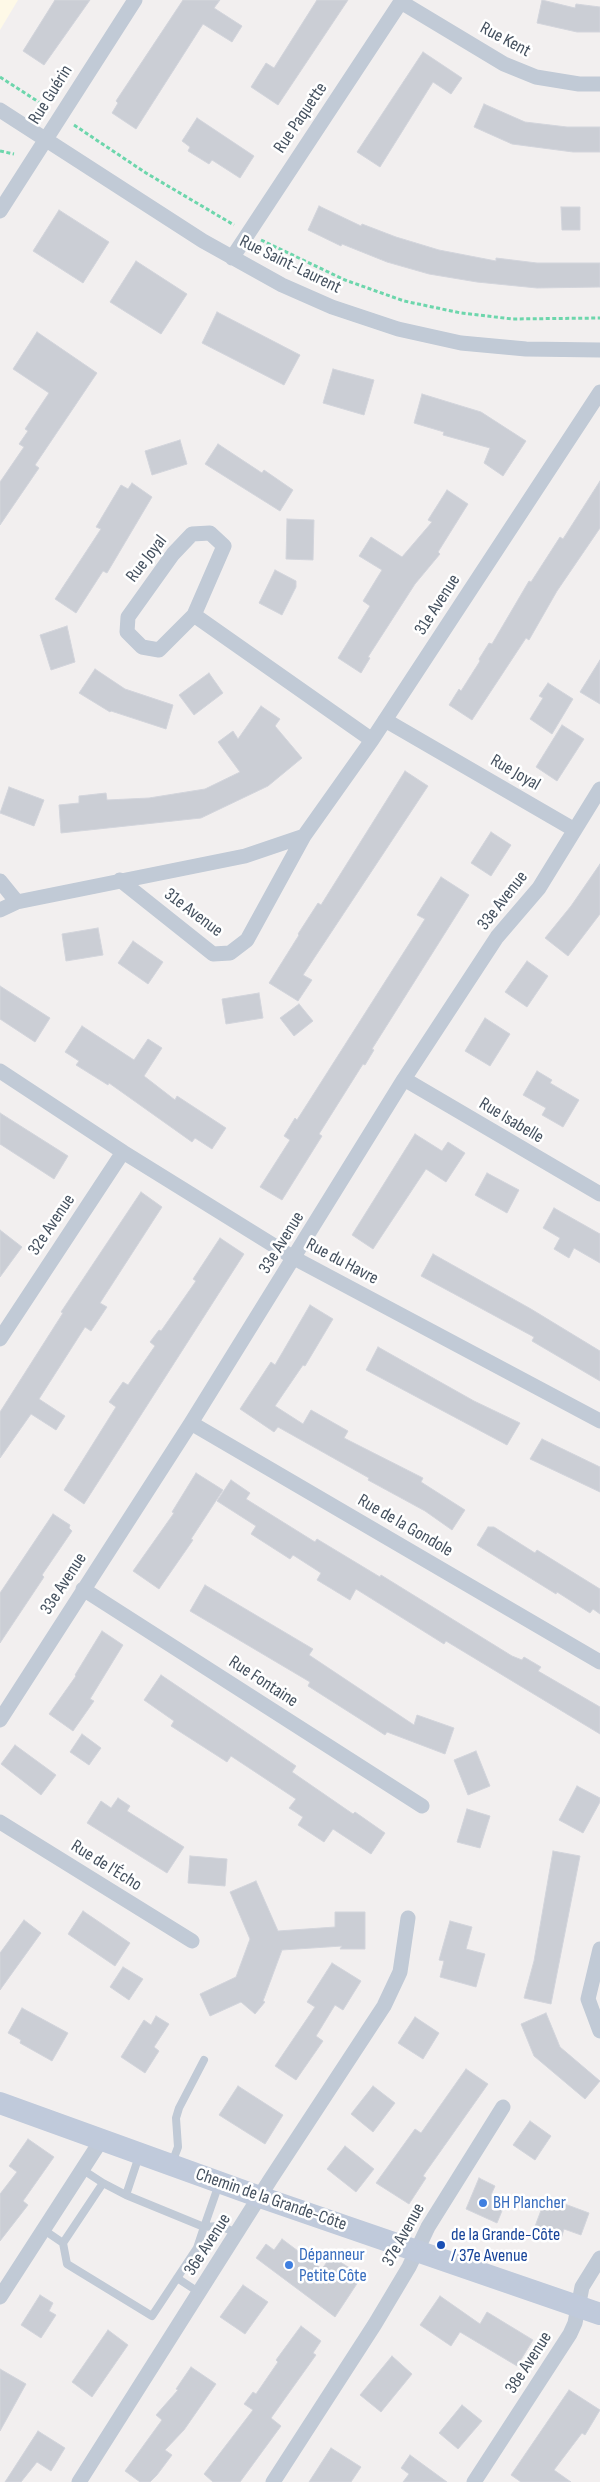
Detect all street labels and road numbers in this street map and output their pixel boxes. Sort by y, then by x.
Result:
street label: Rue Kent [476,18,534,62]
street label: Rue Guérin [24,61,78,129]
street label: Rue Paquette [270,79,332,157]
street label: Rue Saint-Laurent [236,231,344,299]
street label: Rue Joyal [122,531,172,587]
street label: 31e Avenue [410,571,466,639]
street label: Rue Joyal [486,750,544,796]
street label: 33e Avenue [473,867,533,935]
street label: 31e Avenue [159,884,227,942]
street label: Rue Isabelle [475,1093,547,1149]
street label: 32e Avenue [24,1190,80,1260]
street label: 33e Avenue [255,1208,309,1278]
street label: Rue du Havre [302,1234,382,1290]
street label: Rue de la Gondole [354,1490,456,1562]
street label: 33e Avenue [36,1549,92,1619]
street label: Rue Fontaine [224,1652,302,1712]
street label: Rue de l'Écho [67,1836,145,1896]
street label: Chemin de la Grande-Côte [193,2164,349,2236]
street label: 37e Avenue [378,2200,430,2270]
street label: 36e Avenue [180,2210,236,2280]
street label: 38e Avenue [501,2328,557,2398]

